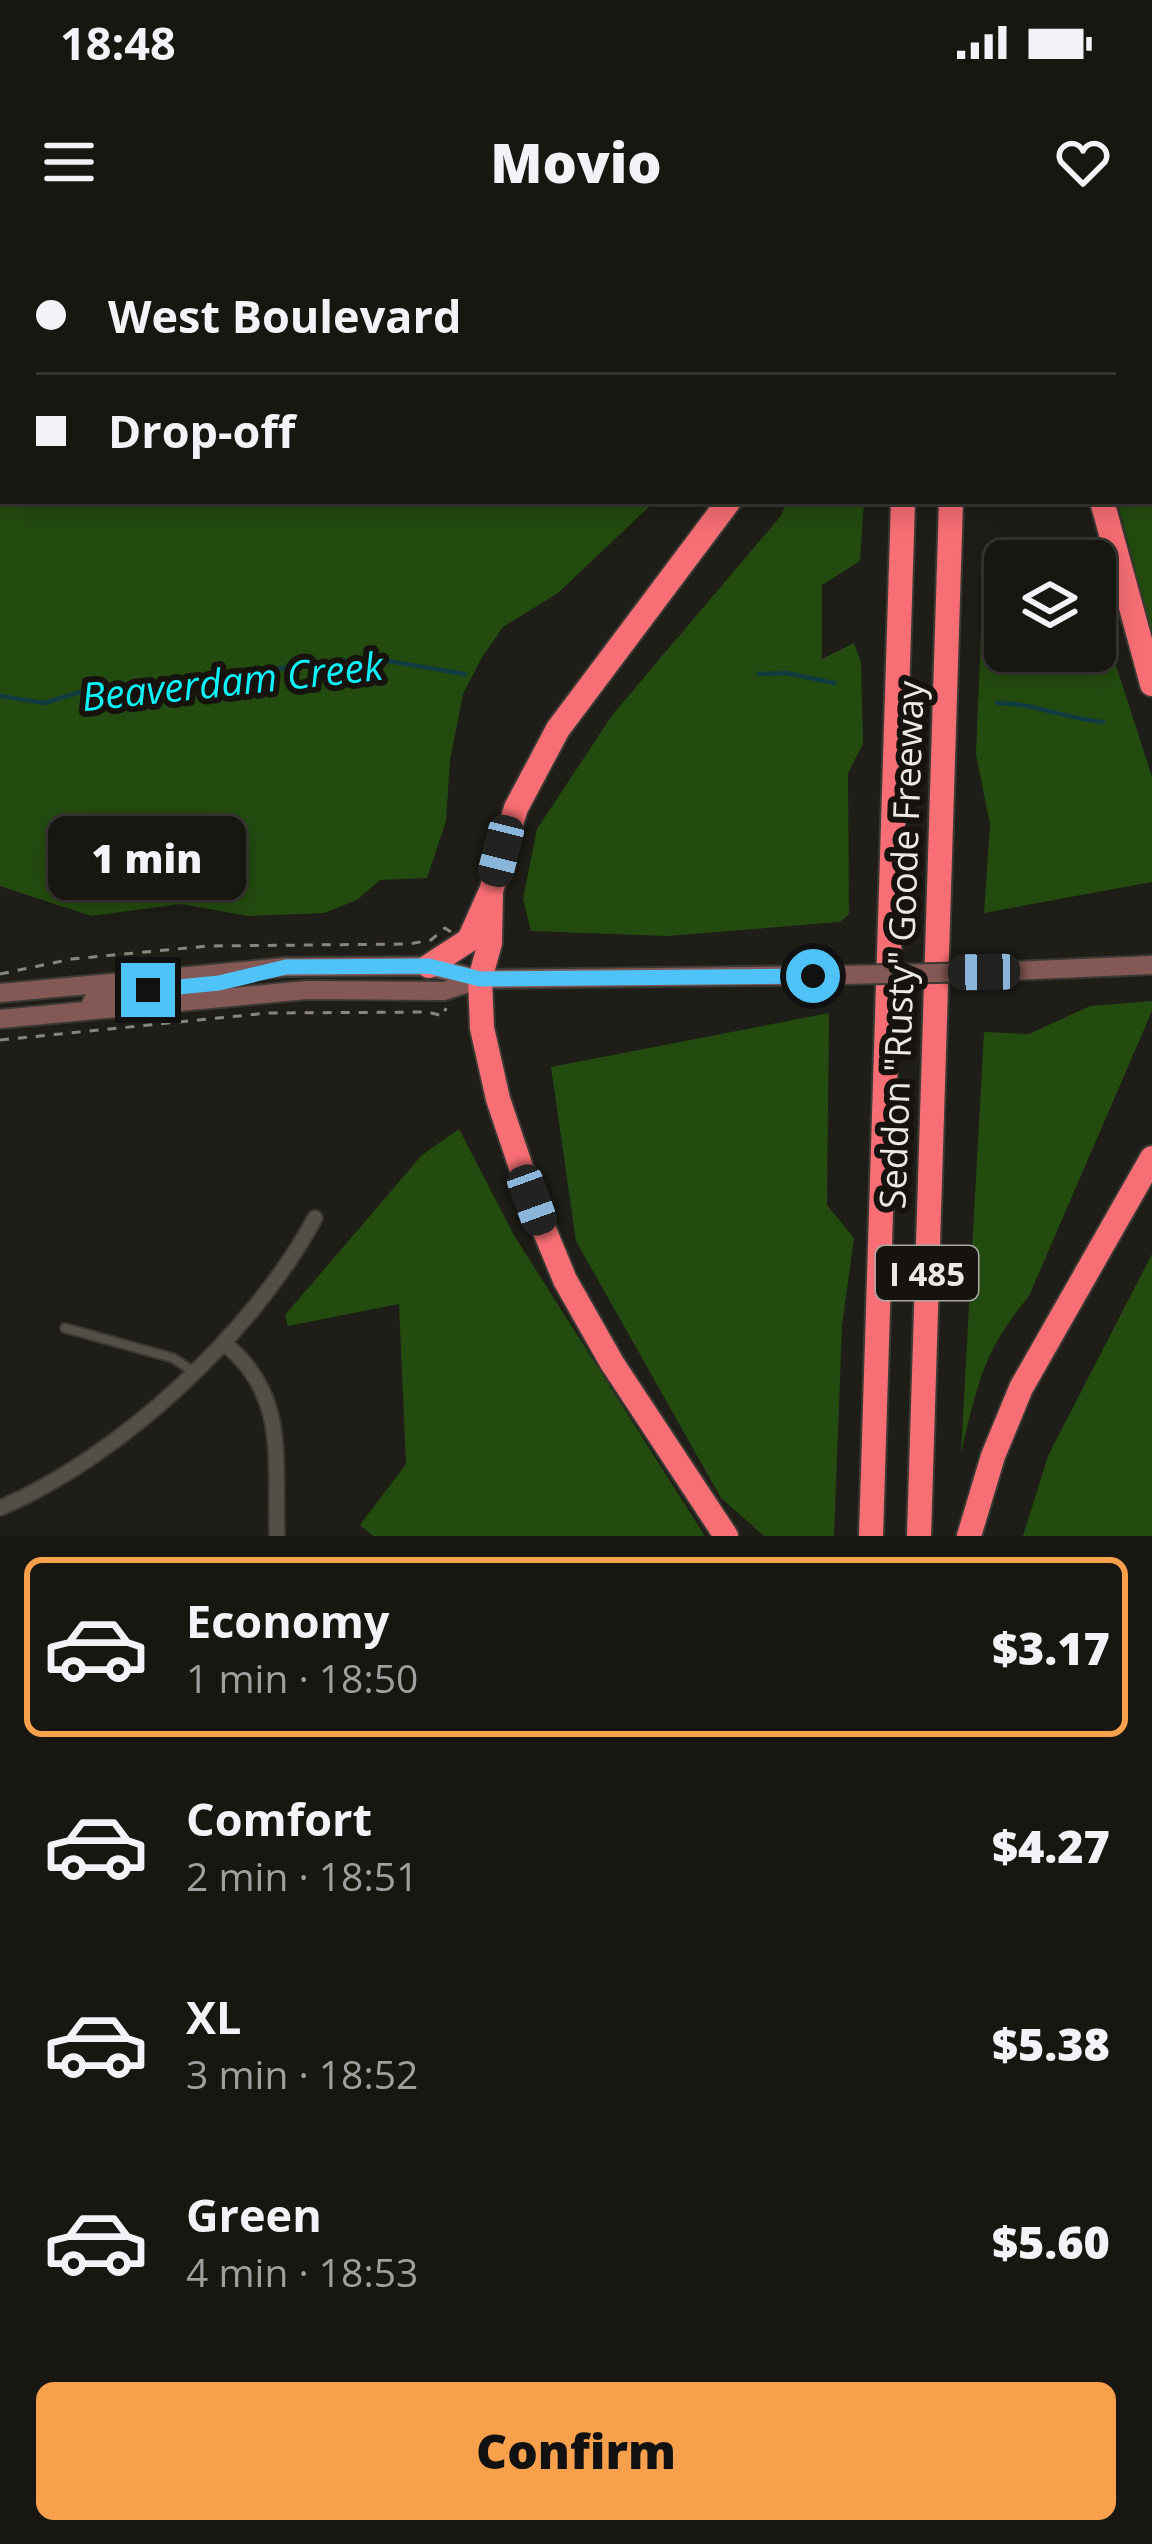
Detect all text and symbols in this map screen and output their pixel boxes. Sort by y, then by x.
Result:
text: 18:48 [60,12,176,73]
text: Movio [490,125,662,199]
icon: menu [36,129,102,195]
icon: heart [1050,129,1116,195]
text: West Boulevard [108,285,461,346]
text: Drop-off [108,400,295,461]
map controls [984,540,1116,672]
button: layers [984,540,1116,672]
water label: Beaverdam Creek [79,638,387,722]
street label: Seddon "Rusty" Goode Freeway [867,679,935,1210]
car [475,812,527,890]
callout: 1 min [49,816,247,900]
text: 1 min [92,831,202,884]
route start [786,949,840,1003]
car [948,953,1020,991]
route end [121,963,175,1017]
car [503,1160,561,1240]
road number: I 485 [876,1246,978,1300]
text: Economy [186,1590,389,1651]
icon: car [42,1593,150,1701]
text: $3.17 [992,1617,1110,1678]
text: 1 min · 18:50 [186,1651,418,1704]
text: Comfort [186,1788,372,1849]
icon: car [42,1791,150,1899]
text: $4.27 [992,1815,1110,1876]
text: 2 min · 18:51 [186,1849,418,1902]
text: XL [186,1986,241,2047]
icon: car [42,1989,150,2097]
text: $5.38 [992,2013,1110,2074]
text: 3 min · 18:52 [186,2047,418,2100]
text: Green [186,2184,322,2245]
icon: car [42,2187,150,2295]
text: $5.60 [992,2211,1110,2272]
text: 4 min · 18:53 [186,2245,418,2298]
button: Confirm [36,2382,1116,2520]

